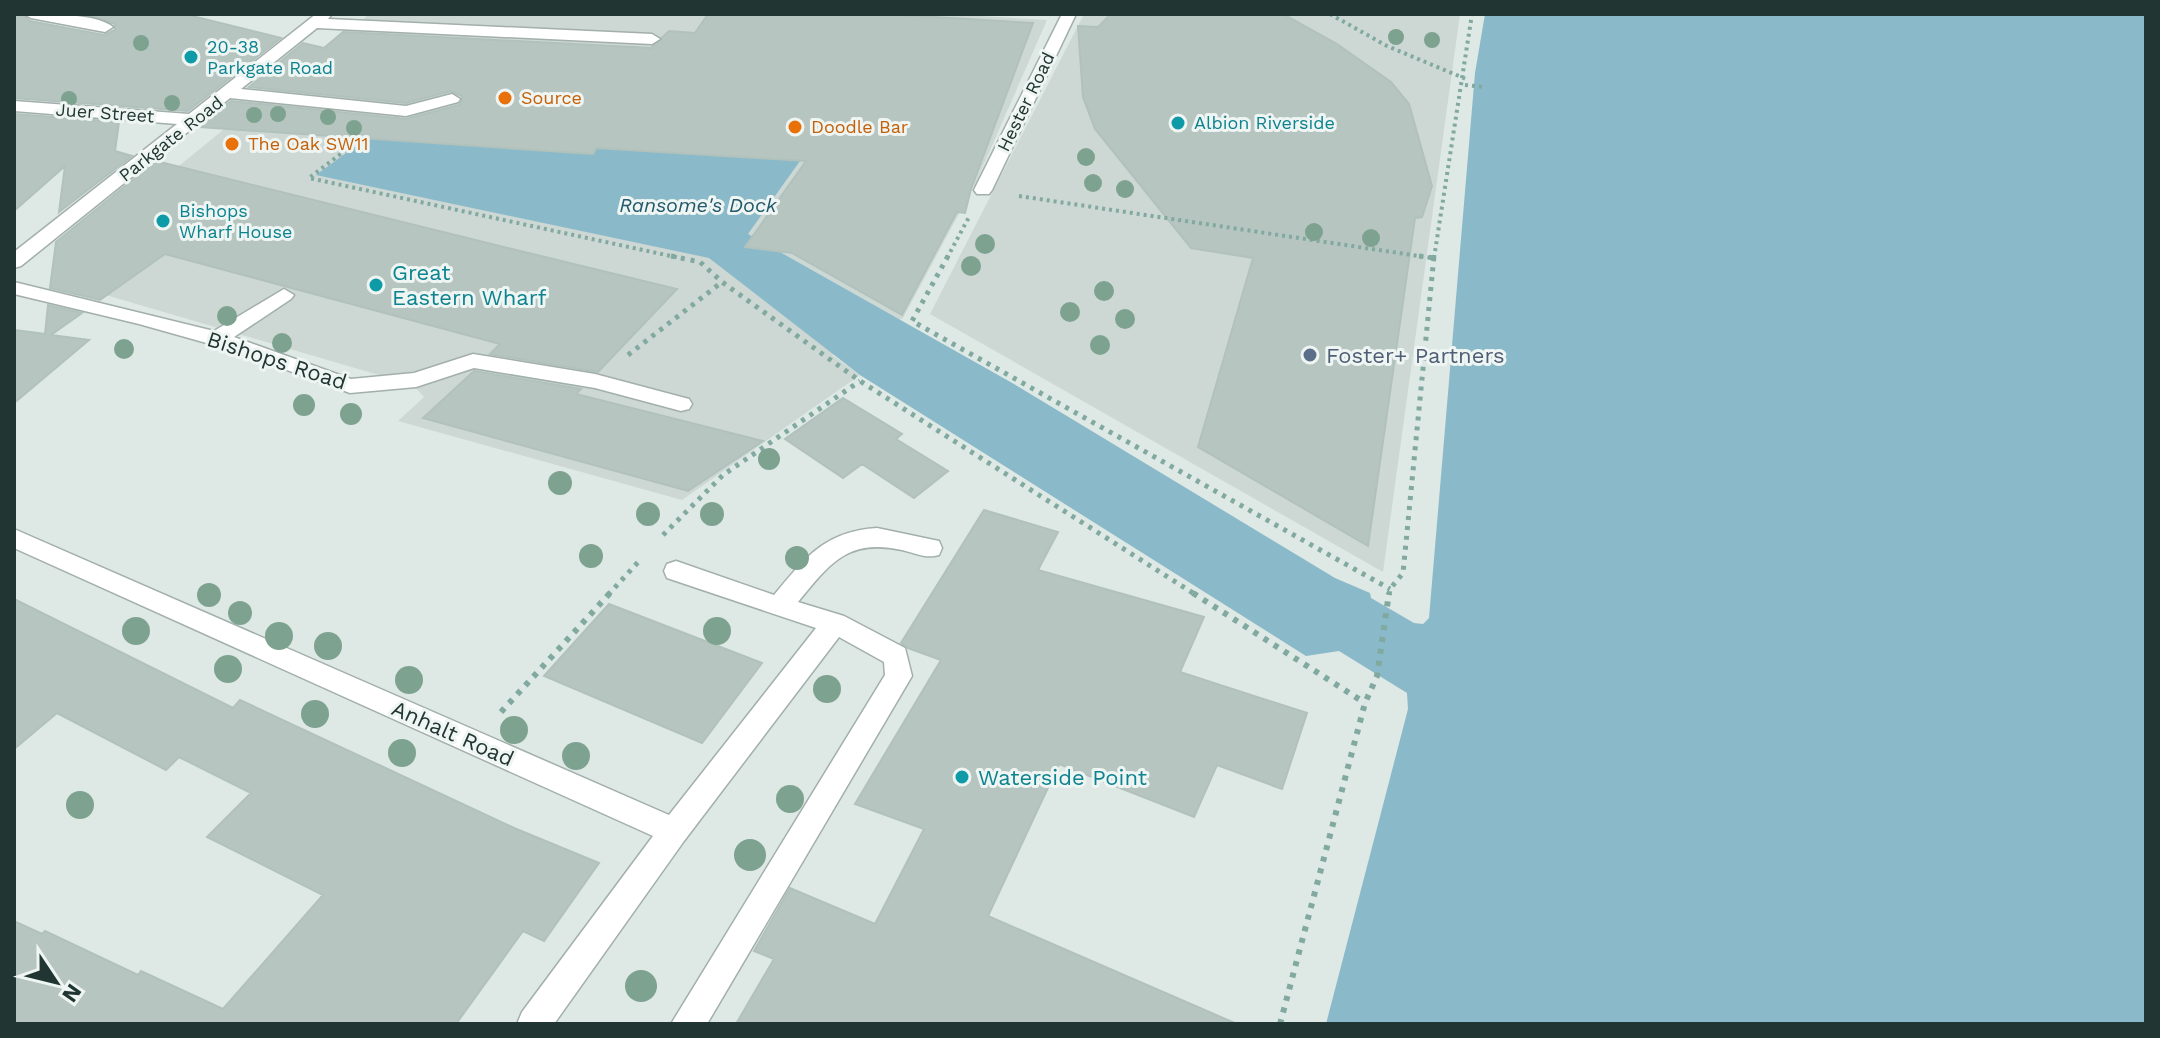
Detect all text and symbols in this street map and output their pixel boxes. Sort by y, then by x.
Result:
place label: 20-38 Parkgate Road [207,36,333,78]
marker: 20-38 Parkgate Road [182,48,200,66]
street label: Hester Road [992,49,1059,155]
place label: Source [521,87,582,108]
marker: Source [496,89,514,107]
street label: Parkgate Road [115,92,227,186]
street label: Juer Street [55,99,155,126]
place label: Albion Riverside [1194,112,1335,133]
marker: Albion Riverside [1169,114,1187,132]
place label: Doodle Bar [811,116,908,137]
marker: Doodle Bar [786,118,804,136]
place label: The Oak SW11 [248,133,369,154]
marker: The Oak SW11 [223,135,241,153]
water label: Ransome's Dock [619,193,778,217]
place label: Bishops Wharf House [179,200,292,242]
marker: Bishops Wharf House [154,212,172,230]
place label: Great Eastern Wharf [392,260,547,310]
marker: Great Eastern Wharf [367,276,385,294]
street label: Bishops Road [204,326,350,395]
place label: Foster+ Partners [1326,343,1505,368]
marker: Foster+ Partners [1301,346,1319,364]
street label: Anhalt Road [388,695,518,772]
place label: Waterside Point [978,765,1147,790]
marker: Waterside Point [953,768,971,786]
north arrow [16,942,96,1022]
text: N [57,979,87,1007]

